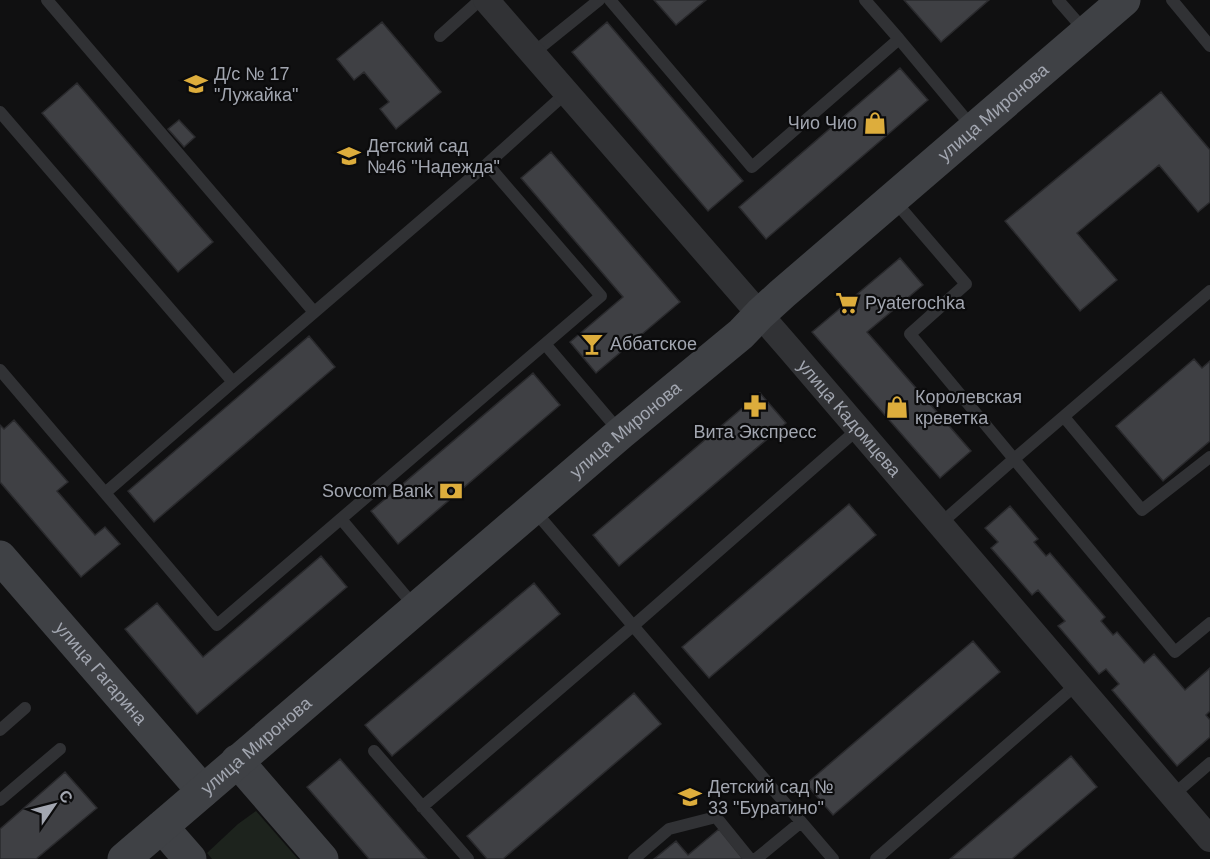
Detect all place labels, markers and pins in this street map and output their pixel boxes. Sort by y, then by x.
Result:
place label: Д/с № 17 "Лужайка" [214,64,298,105]
school or university icon: Д/с № 17 "Лужайка" [183,71,209,97]
shop icon: Чио Чио [862,110,888,136]
place label: Чио Чио [788,113,857,133]
place label: Детский сад №46 "Надежда" [367,136,500,177]
school or university icon: Детский сад №46 "Надежда" [336,143,362,169]
supermarket icon: Pyaterochka [834,290,860,316]
place label: Pyaterochka [865,293,966,313]
bar icon: Аббатское [579,331,605,357]
place label: Аббатское [610,334,697,354]
place label: Королевская креветка [915,387,1022,428]
pharmacy icon: Вита Экспресс [742,393,768,419]
shop icon: Королевская креветка [884,394,910,420]
place label: Вита Экспресс [694,422,816,442]
bank icon: Sovcom Bank [438,478,464,504]
place label: Sovcom Bank [322,481,434,501]
place label: Детский сад № 33 "Буратино" [708,777,833,818]
school or university icon: Детский сад № 33 "Буратино" [677,784,703,810]

